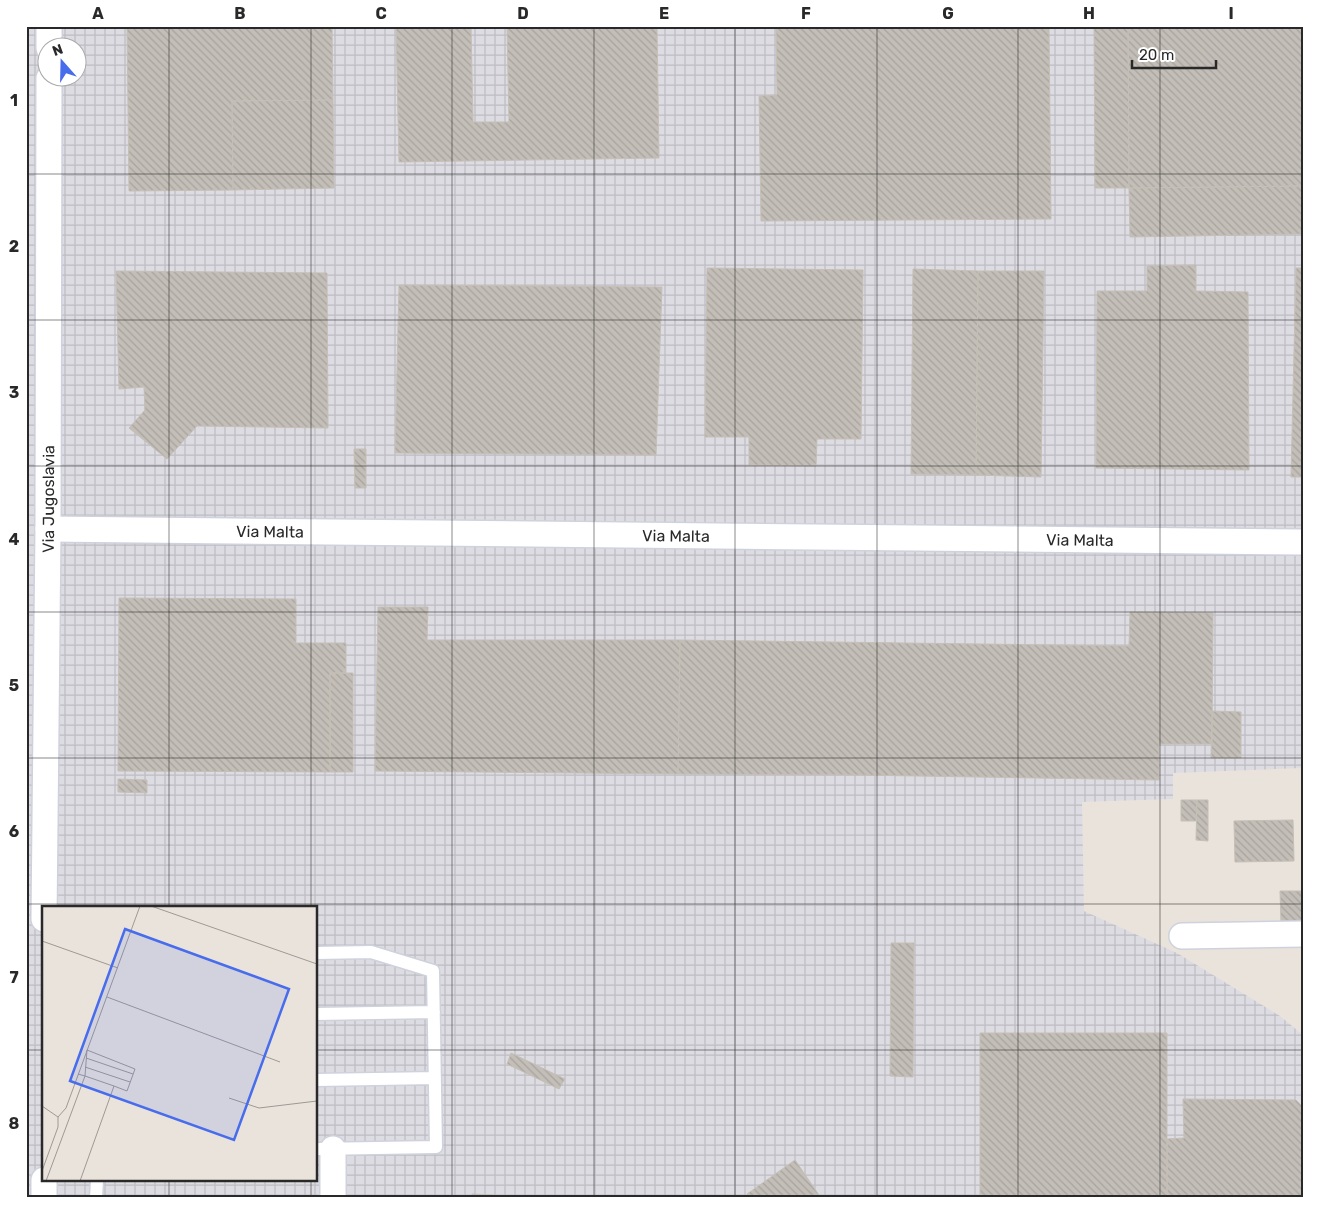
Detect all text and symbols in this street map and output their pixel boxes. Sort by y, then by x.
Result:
text: A [92,4,104,23]
text: B [234,4,246,23]
text: C [375,4,387,23]
text: D [517,4,529,23]
text: E [659,4,669,23]
text: F [801,4,811,23]
text: G [942,4,954,23]
text: H [1083,4,1095,23]
text: I [1228,4,1234,23]
north arrow [38,38,88,88]
scale bar [1132,38,1215,70]
text: N [50,41,65,60]
text: 20 m [1139,46,1174,64]
text: 1 [10,91,18,110]
text: 2 [9,237,19,256]
text: 3 [9,383,19,402]
street label: Via Jugoslavia [39,445,58,553]
street label: Via Malta [236,522,304,542]
street label: Via Malta [642,526,710,546]
text: 4 [9,530,20,549]
street label: Via Malta [1046,530,1114,550]
text: 5 [9,676,19,695]
text: 6 [9,822,19,841]
inset map [42,906,318,1182]
text: 7 [9,968,19,987]
text: 8 [9,1114,20,1133]

